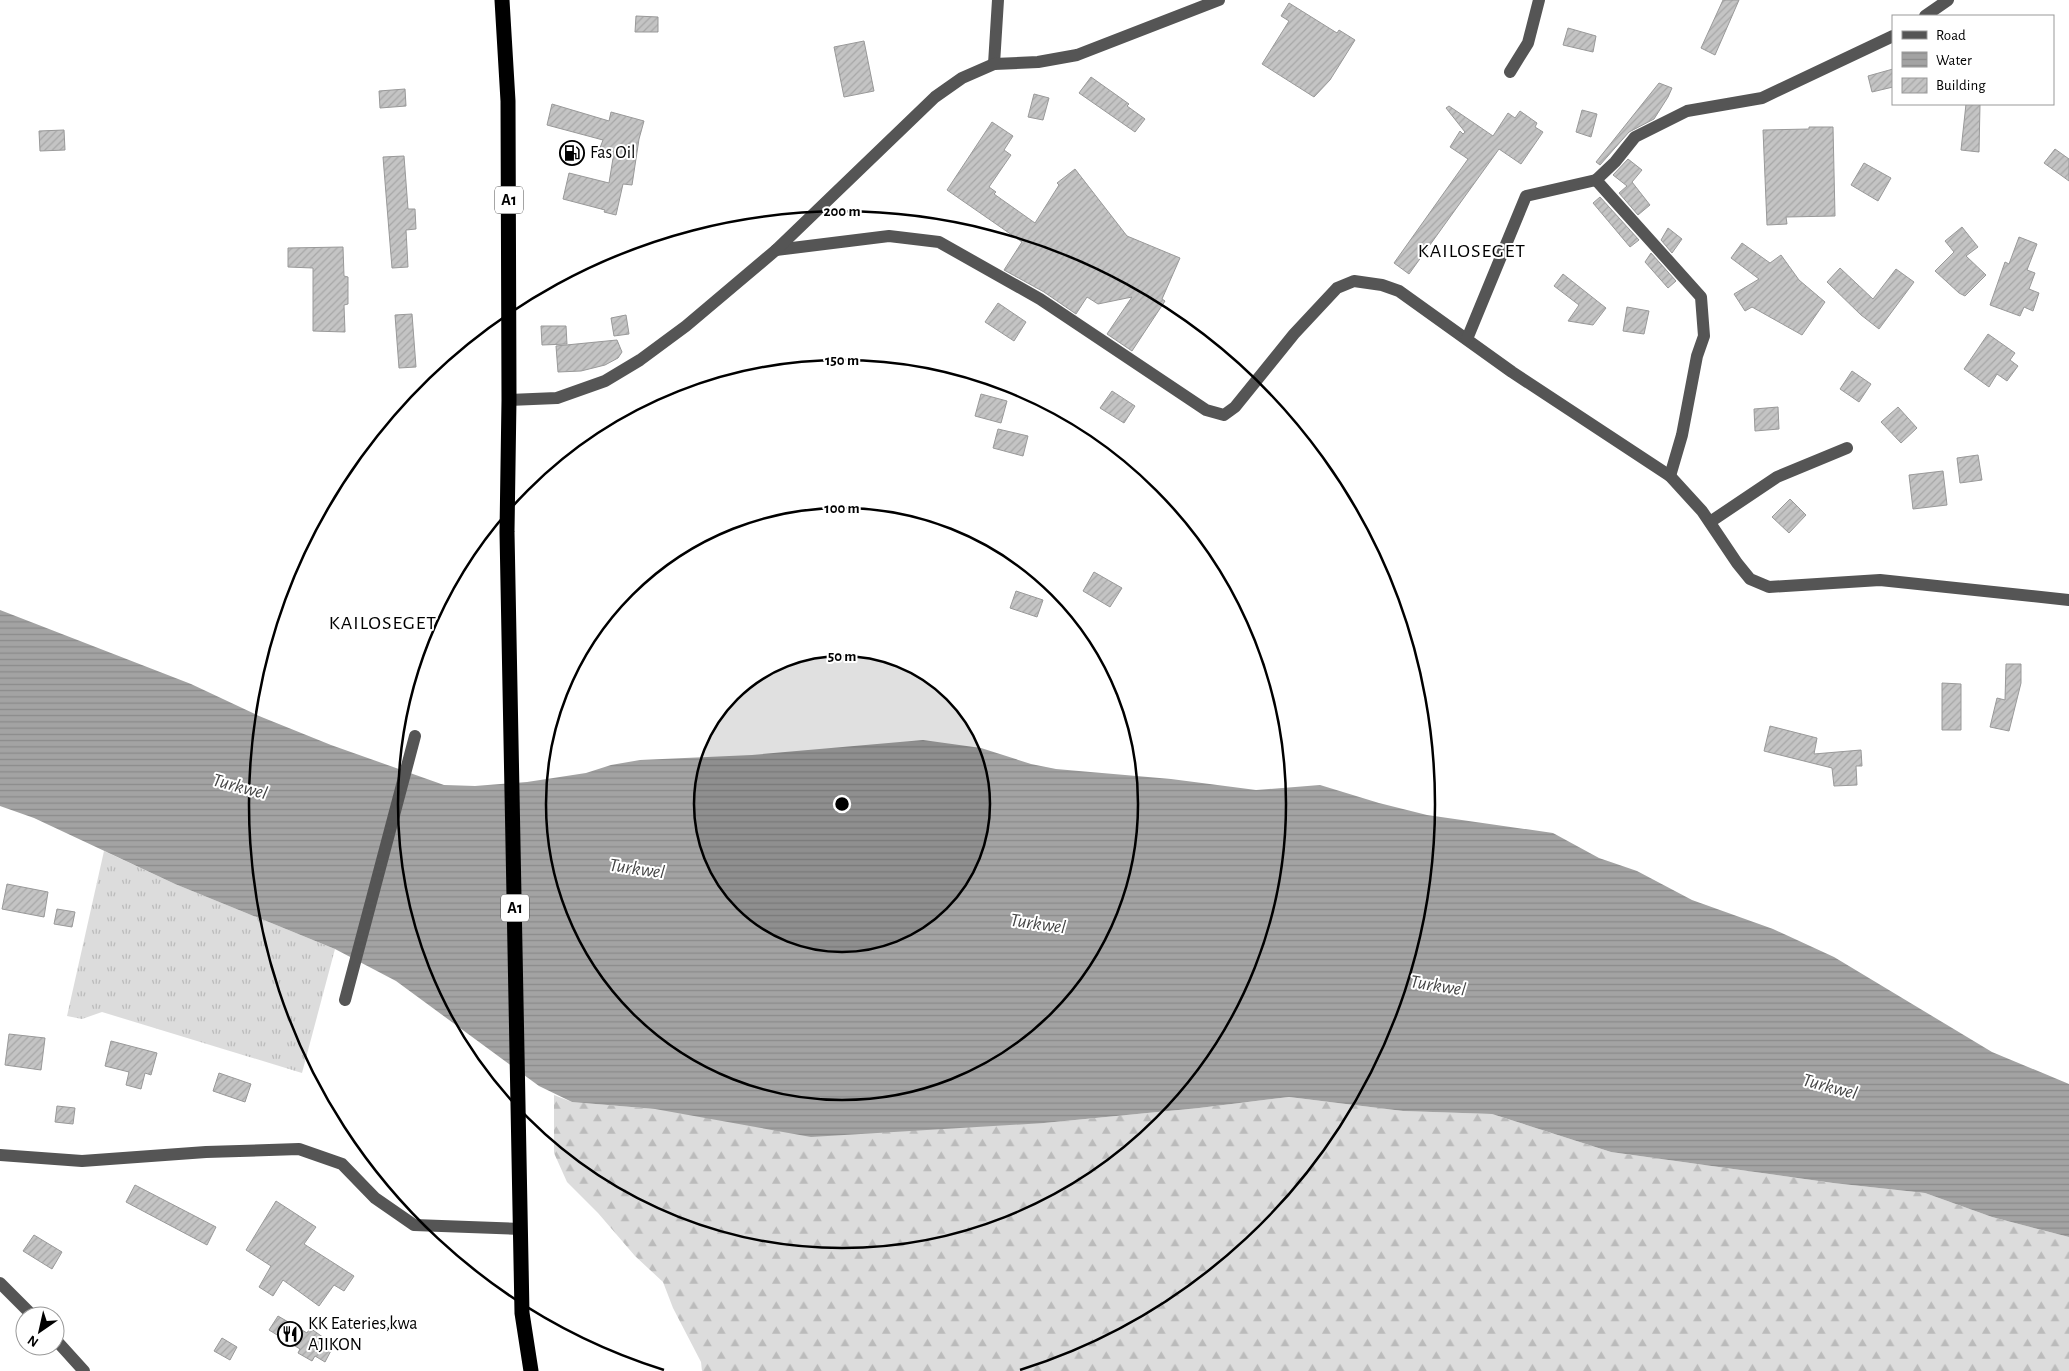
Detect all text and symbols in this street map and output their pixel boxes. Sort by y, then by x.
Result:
legend [1892,15,2054,105]
text: Road [1936,28,1966,43]
text: Water [1936,53,1972,68]
text: Building [1936,78,1986,93]
fuel station icon: Fas Oil [559,140,585,166]
place label: Fas Oil [590,144,635,162]
road number: A1 [495,186,523,214]
text: 200 m [823,204,861,219]
district label: KAILOSEGET [1418,241,1526,261]
text: 150 m [825,353,859,368]
text: 100 m [824,501,860,516]
district label: KAILOSEGET [329,613,437,633]
text: 50 m [828,649,856,664]
water label: Turkwel [210,771,270,804]
centre of rings [833,795,851,813]
water label: Turkwel [608,856,666,882]
road number: A1 [501,894,529,921]
water label: Turkwel [1009,911,1067,937]
water label: Turkwel [1409,972,1467,1000]
water label: Turkwel [1800,1071,1860,1104]
north arrow [15,1306,65,1356]
place label: KK Eateries,kwa AJIKON [308,1315,418,1354]
restaurant icon: KK Eateries,kwa AJIKON [277,1321,303,1347]
text: N [25,1332,41,1349]

